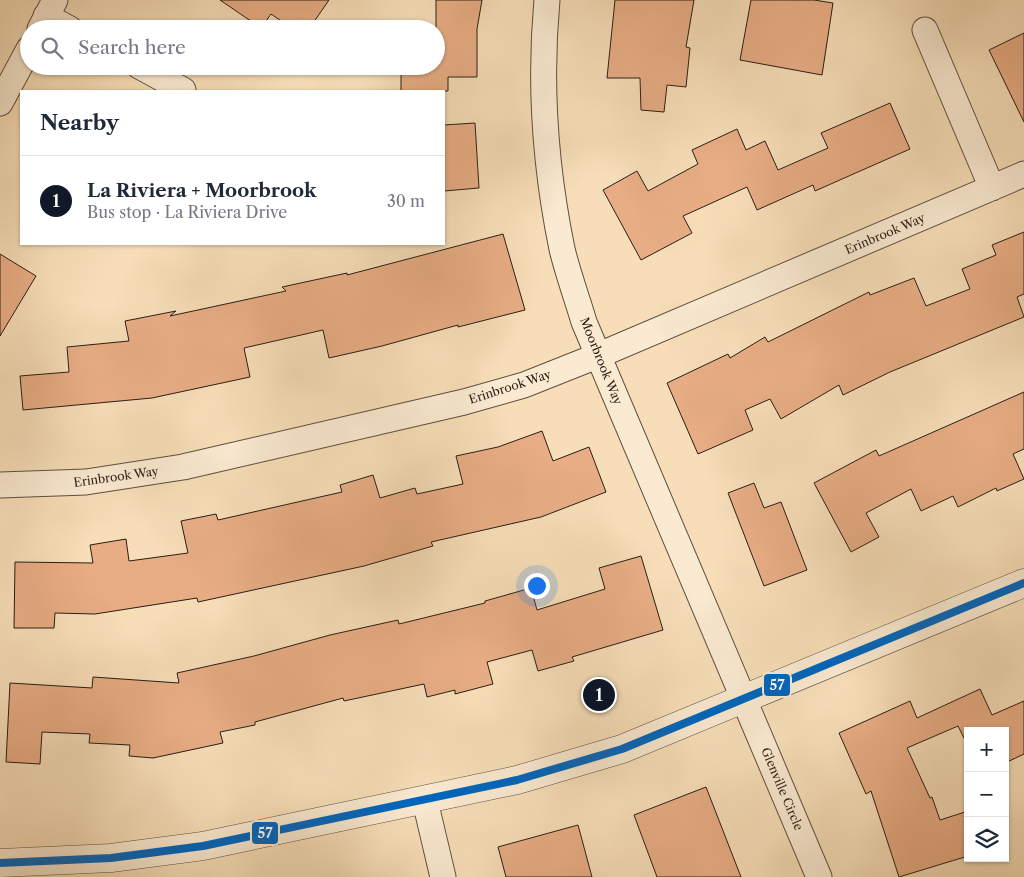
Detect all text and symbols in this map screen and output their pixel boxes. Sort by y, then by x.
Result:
search box [20,20,445,75]
icon: search [38,34,66,62]
text: Search here [78,36,186,59]
text: Nearby [40,110,119,135]
text: La Riviera + Moorbrook [87,179,317,202]
text: 1 [52,191,60,211]
text: 30 m [387,191,425,211]
text: Bus stop · La Riviera Drive [87,202,287,222]
street label: Erinbrook Way [842,210,927,257]
street label: Moorbrook Way [577,315,626,407]
street label: Erinbrook Way [467,366,553,407]
street label: Erinbrook Way [73,463,160,490]
your location [524,573,550,599]
line badge: 57 [763,673,791,697]
pin: 1 [583,676,615,714]
text: 57 [769,676,785,694]
map controls [964,727,1009,862]
button: + [964,727,1009,772]
street label: Glenville Circle [758,745,807,833]
button: − [964,772,1009,817]
button: layers [964,817,1009,862]
line badge: 57 [251,821,279,845]
text: 57 [257,824,273,842]

